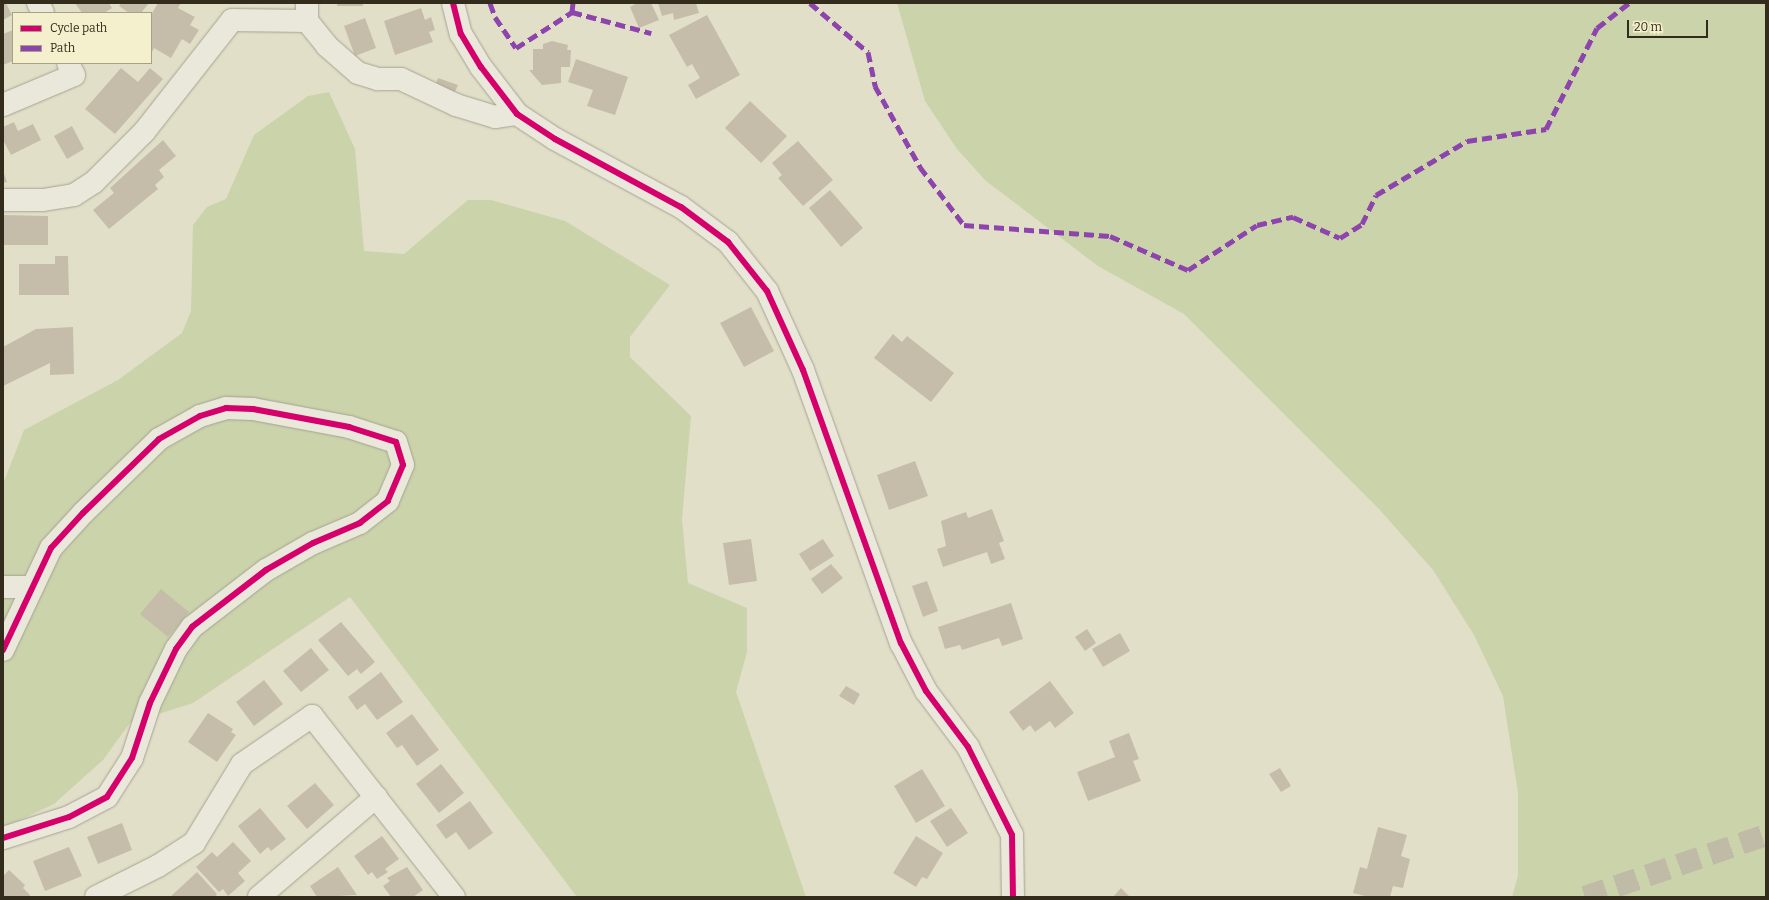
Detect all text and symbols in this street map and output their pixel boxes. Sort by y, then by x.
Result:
legend [12,12,152,64]
scale bar [1629,12,1710,38]
text: 20 m [1634,20,1662,34]
text: Cycle path [50,21,107,35]
text: Path [50,41,75,55]

